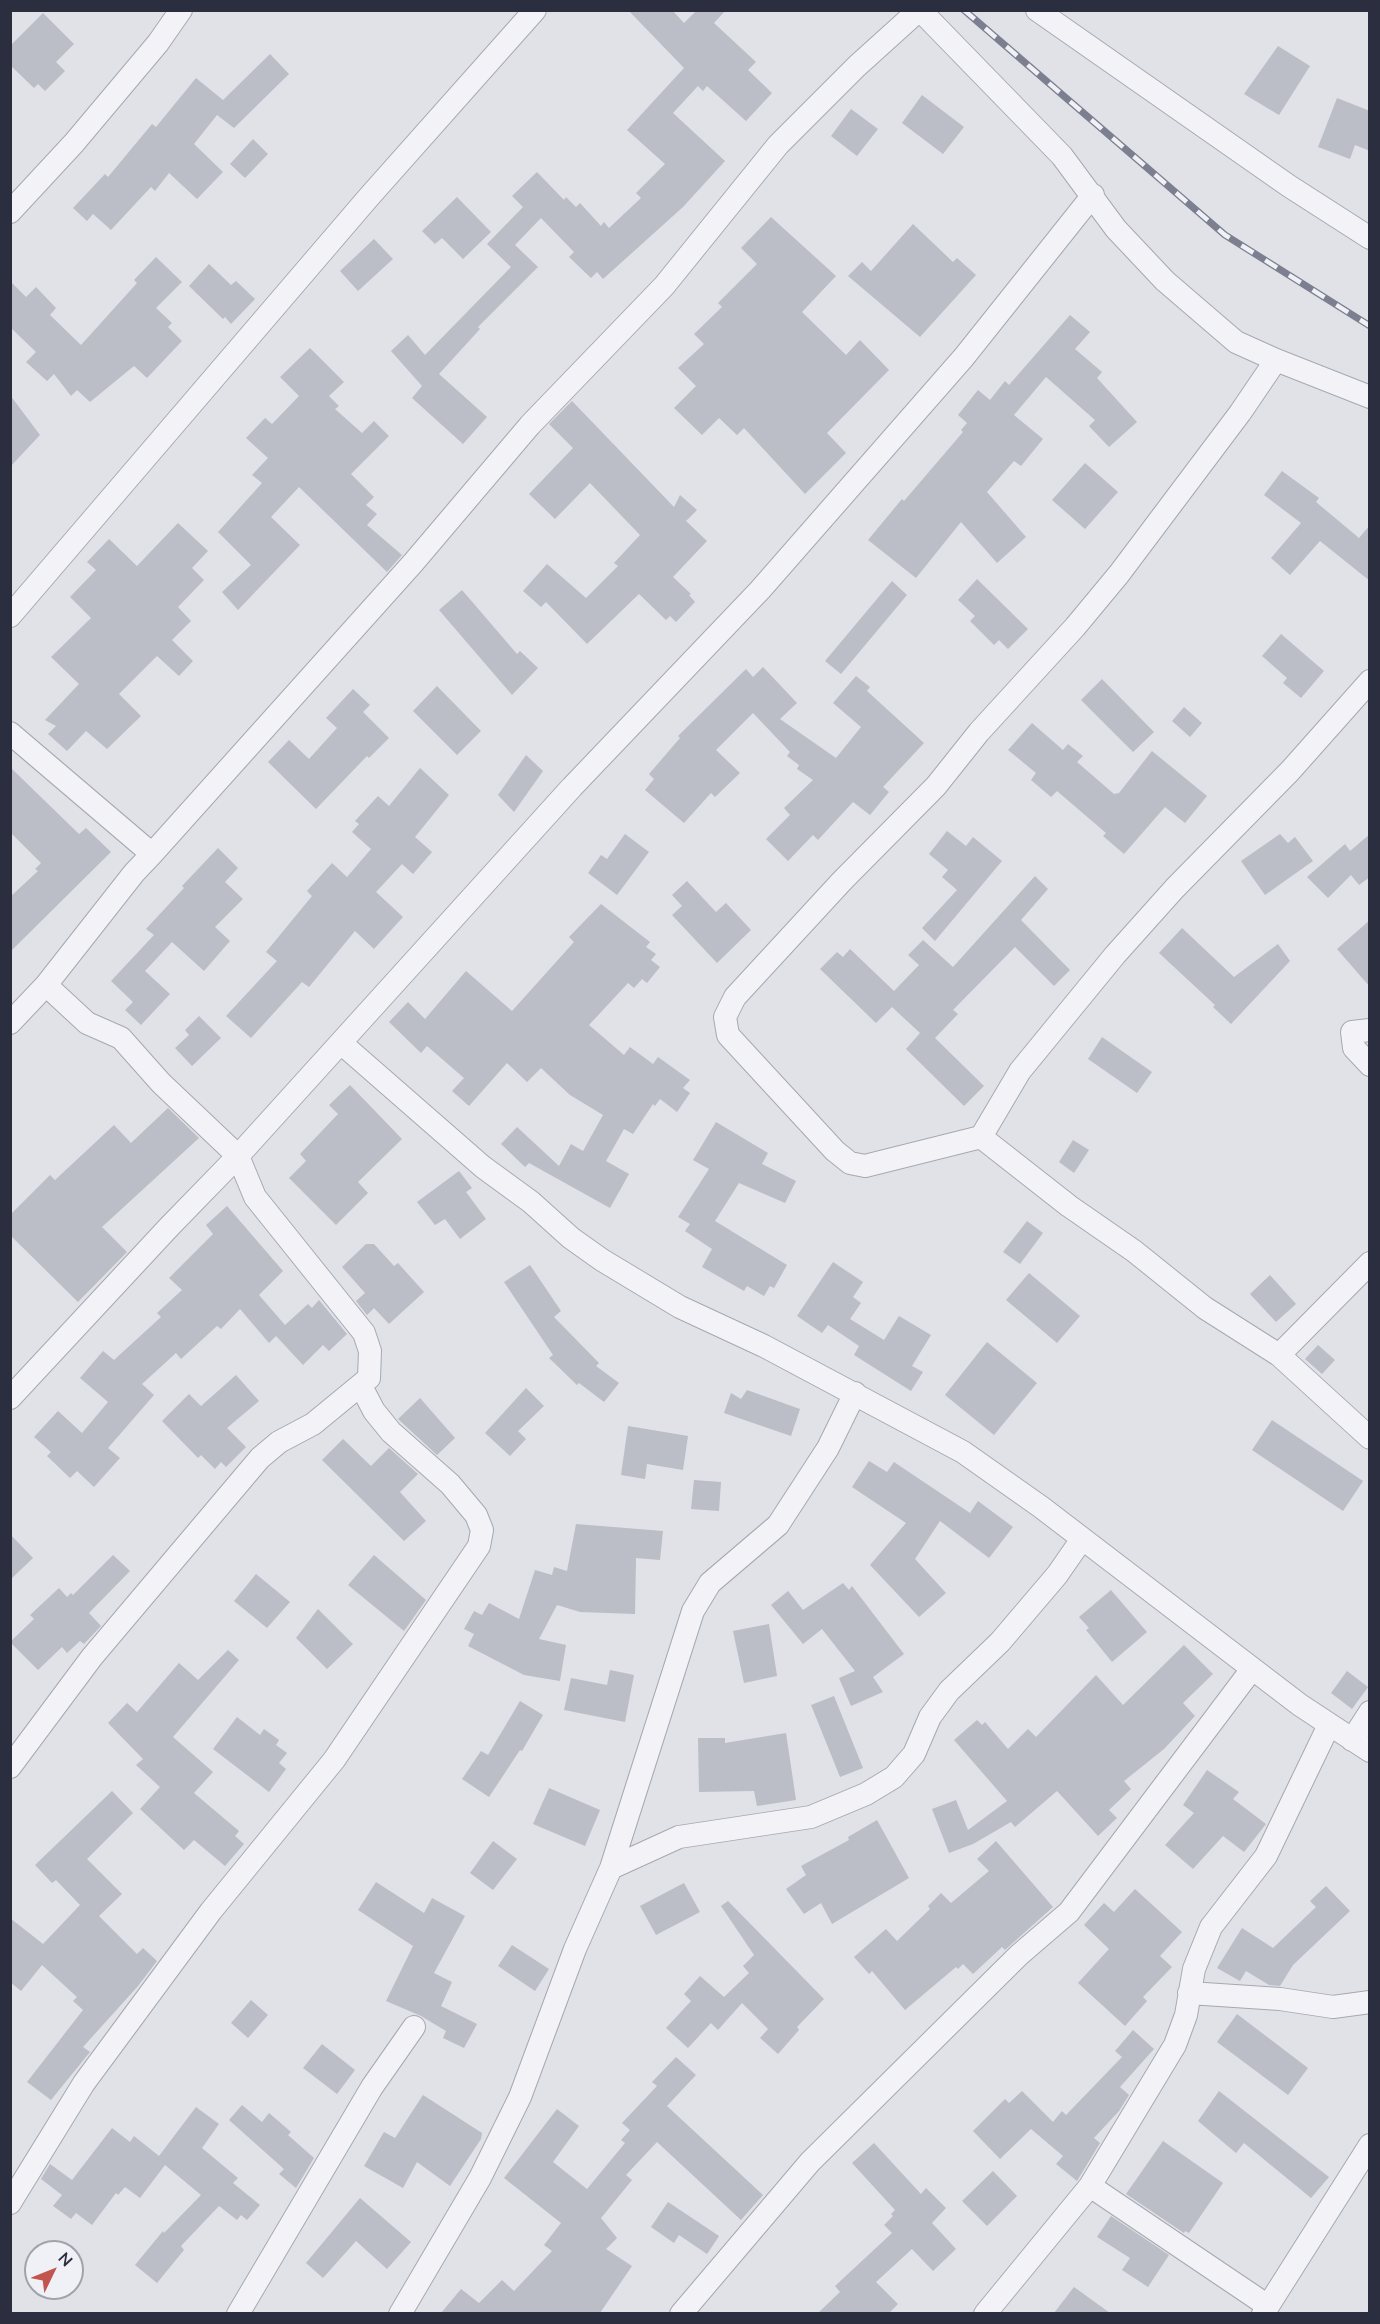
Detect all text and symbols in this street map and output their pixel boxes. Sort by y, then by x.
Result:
north arrow [24,2240,84,2300]
text: N [54,2248,77,2270]

